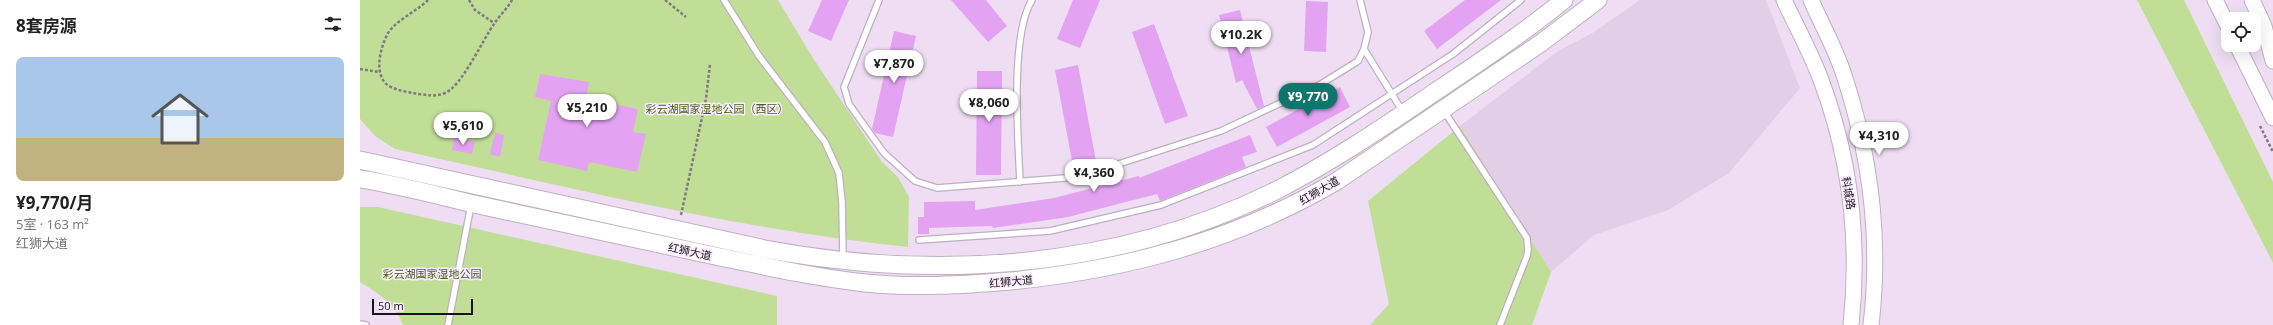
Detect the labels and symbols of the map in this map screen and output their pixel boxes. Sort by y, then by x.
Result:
pin: ¥10.2K [1208,21,1274,55]
pin: ¥7,870 [861,50,927,84]
pin: ¥9,770 [1275,83,1341,117]
pin: ¥8,060 [956,89,1022,123]
pin: ¥5,210 [554,94,620,128]
park label: 彩云湖国家湿地公园（西区） [646,101,789,116]
pin: ¥5,610 [430,112,496,146]
pin: ¥4,310 [1846,122,1912,156]
pin: ¥4,360 [1061,159,1127,193]
street label: 红狮大道 [1296,173,1342,207]
street label: 科城路 [1839,175,1859,211]
street label: 红狮大道 [667,239,713,263]
park label: 彩云湖国家湿地公园 [383,266,482,281]
street label: 红狮大道 [988,272,1034,290]
scale bar [372,297,473,316]

